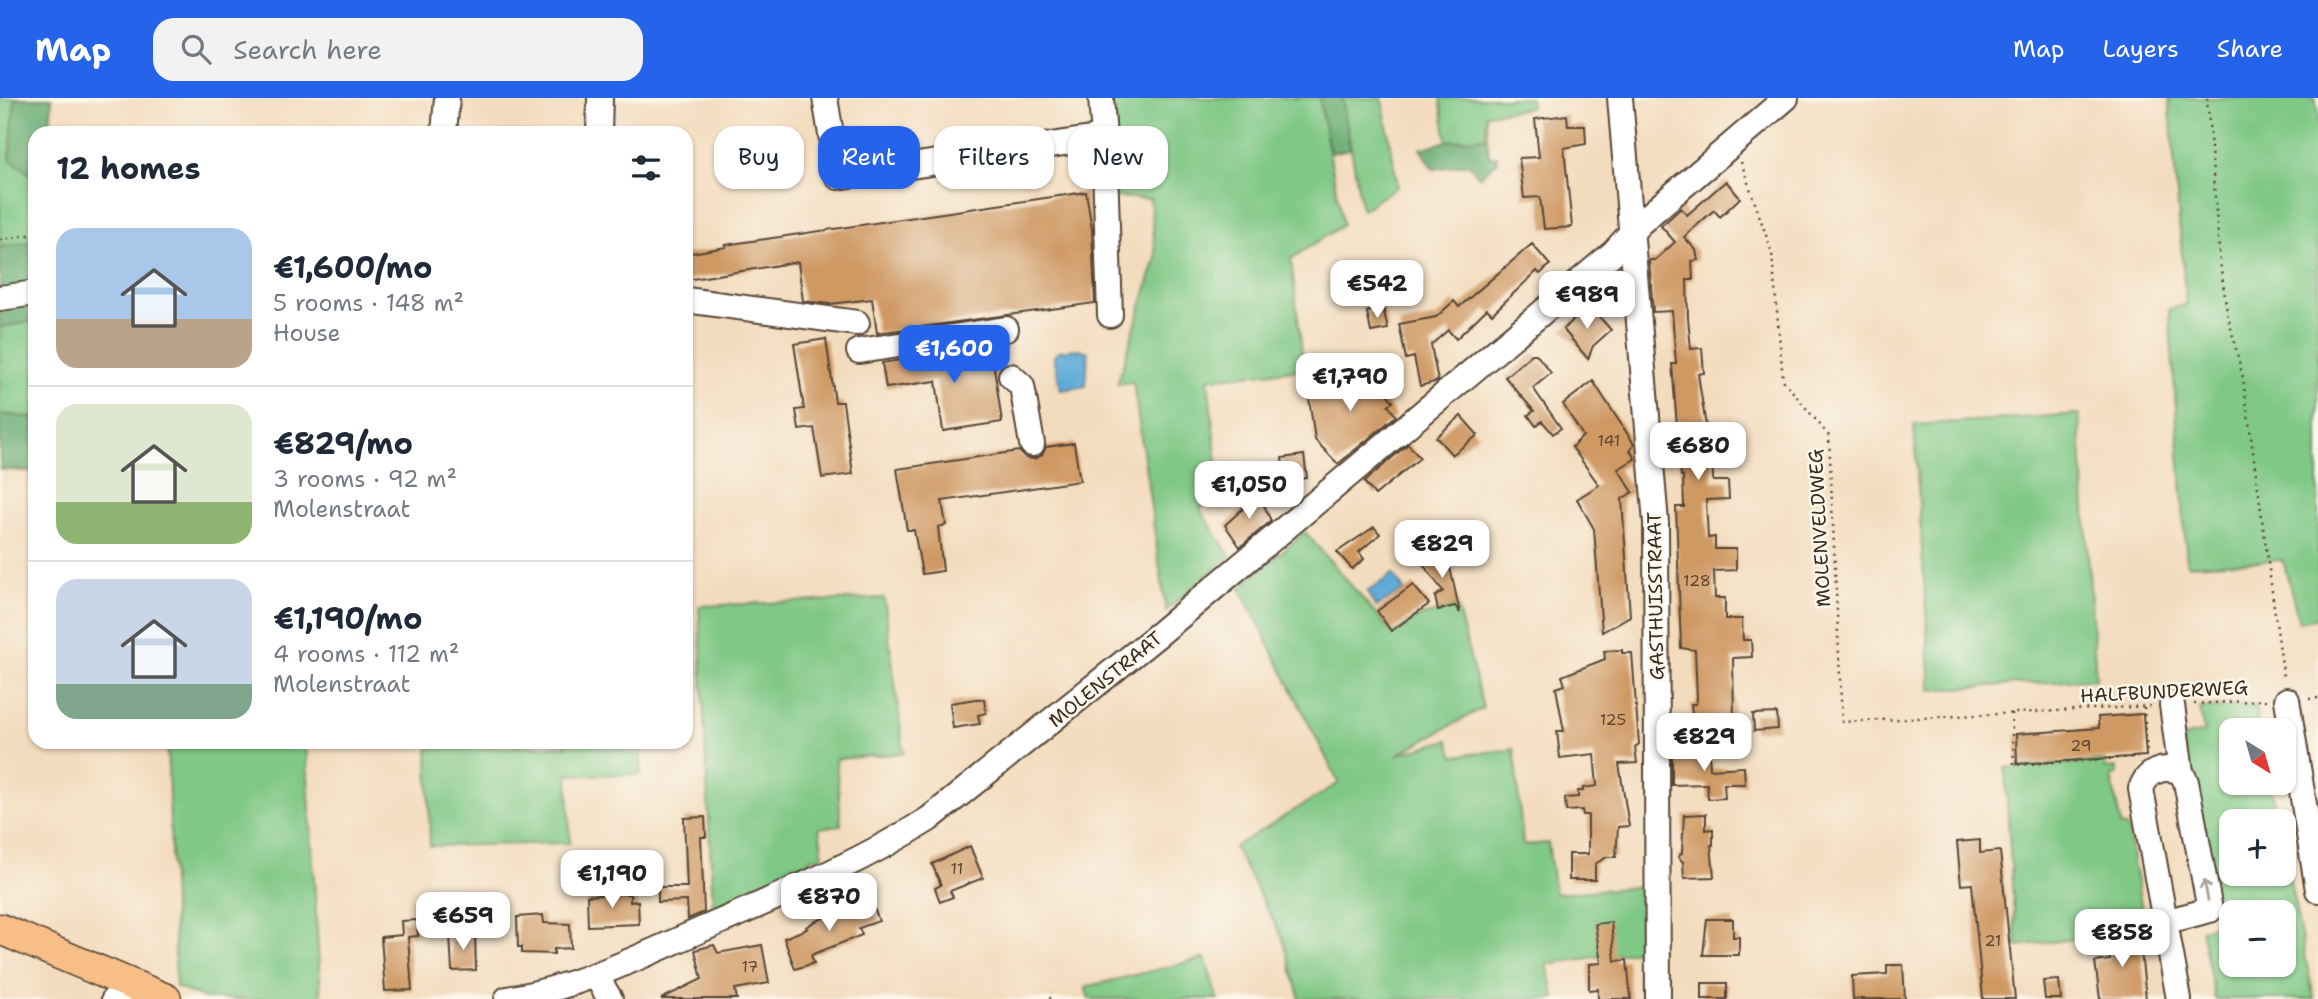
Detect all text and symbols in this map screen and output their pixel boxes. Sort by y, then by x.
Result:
search box [153,18,643,81]
text: Map [35,27,111,72]
icon: search [177,30,215,68]
text: Search here [233,32,382,67]
text: Map [2013,33,2064,65]
text: Layers [2102,33,2179,65]
text: Share [2217,33,2283,65]
chip: Buy [714,126,804,189]
chip: Rent [818,126,920,189]
chip: Filters [934,126,1054,189]
chip: New [1068,126,1168,189]
text: 12 homes [56,148,200,189]
icon: filters [627,149,665,187]
text: €1,600/mo [273,247,433,288]
icon: home [112,256,196,340]
pin: €542 [1336,260,1418,320]
text: €542 [1346,268,1408,298]
pin: €989 [1546,272,1628,331]
text: €989 [1555,279,1619,309]
text: 5 rooms · 148 m² [273,288,464,318]
text: House [273,318,341,348]
pin: €1,600 [897,326,1011,385]
text: €1,600 [915,333,993,363]
pin: €1,790 [1293,354,1407,413]
text: €1,790 [1312,361,1388,391]
pin: €680 [1657,422,1739,482]
text: €829/mo [273,423,413,464]
house number: 141 [1597,430,1621,451]
text: €680 [1666,430,1730,460]
icon: home [112,432,196,516]
street label: MOLENVELDWEG [1803,448,1836,608]
pin: €1,050 [1192,462,1306,521]
text: 3 rooms · 92 m² [273,464,457,494]
text: €1,050 [1211,469,1287,499]
text: Molenstraat [273,494,411,524]
street label: GASTHUISSTRAAT [1642,511,1669,680]
pin: €829 [1401,520,1483,580]
text: €829 [1410,528,1474,558]
house number: 128 [1683,570,1711,591]
text: €1,190/mo [273,598,422,639]
icon: home [112,607,196,691]
street label: MOLENSTRAAT [1043,626,1168,733]
text: 4 rooms · 112 m² [273,639,459,669]
text: Molenstraat [273,669,411,699]
street label: HALFBUNDERWEG [2080,675,2249,708]
house number: 125 [1600,709,1626,730]
pin: €829 [1663,714,1745,773]
north arrow [2219,718,2296,794]
map controls [2219,718,2296,977]
text: €829 [1672,721,1736,751]
house number: 29 [2070,735,2092,756]
button: + [2219,809,2296,886]
pin: €1,190 [555,850,669,910]
text: €1,190 [577,858,647,888]
house number: 11 [951,858,963,879]
pin: €870 [788,874,870,933]
one-way arrow [2199,879,2213,902]
text: €870 [797,881,861,911]
pin: €659 [422,892,504,952]
text: €659 [432,900,494,930]
button: − [2219,900,2296,977]
pin: €858 [2081,910,2163,969]
text: €858 [2091,917,2153,947]
house number: 21 [1984,930,2002,951]
house number: 17 [741,956,759,977]

